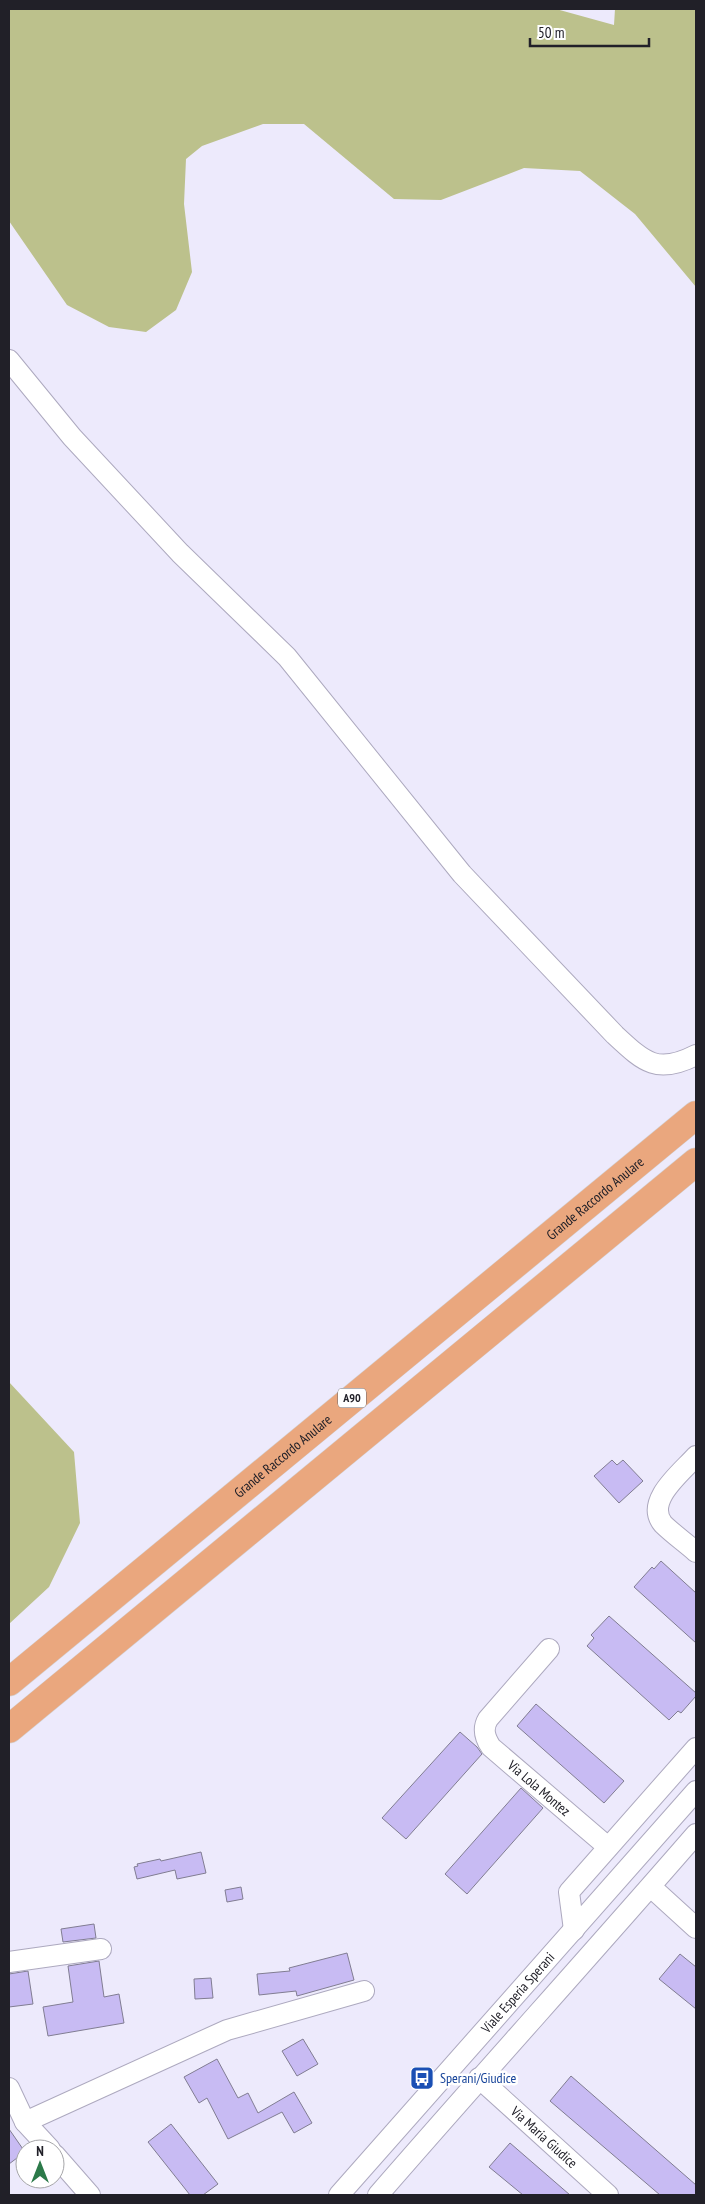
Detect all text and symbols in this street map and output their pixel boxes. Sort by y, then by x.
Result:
scale bar [530,15,649,47]
text: 50 m [538,23,564,42]
street label: Grande Raccordo Anulare [543,1153,648,1244]
road number: A90 [338,1389,366,1408]
street label: Grande Raccordo Anulare [230,1410,335,1502]
street label: Via Lola Montez [503,1756,574,1820]
street label: Viale Esperia Sperani [477,1949,558,2038]
bus stop icon: Sperani/Giudice [409,2065,435,2091]
place label: Sperani/Giudice [440,2069,516,2087]
street label: Via Maria Giudice [506,2102,581,2172]
north arrow [15,2139,65,2189]
text: N [36,2142,44,2160]

